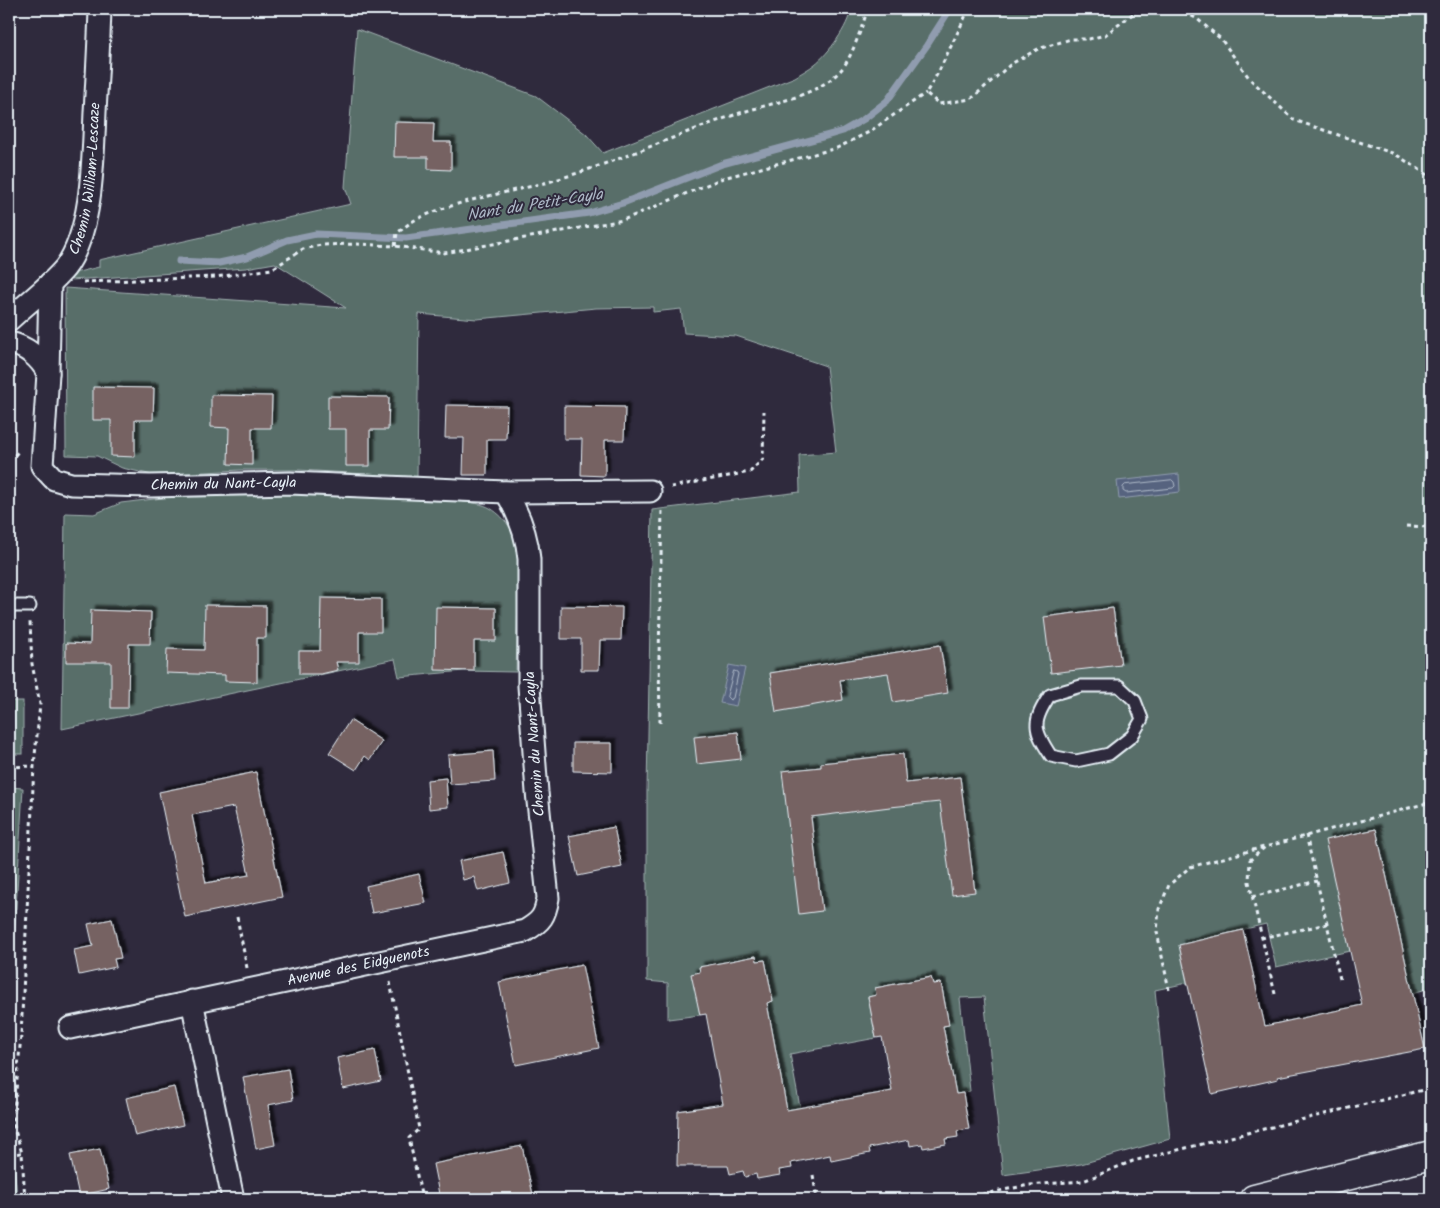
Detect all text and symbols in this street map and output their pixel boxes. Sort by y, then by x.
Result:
street label: Chemin William-Lescaze [63,102,108,259]
water label: Nant du Petit-Cayla [465,182,606,228]
street label: Chemin du Nant-Cayla [150,471,297,498]
street label: Chemin du Nant-Cayla [518,671,552,817]
street label: Avenue des Eidguenots [285,940,432,993]

